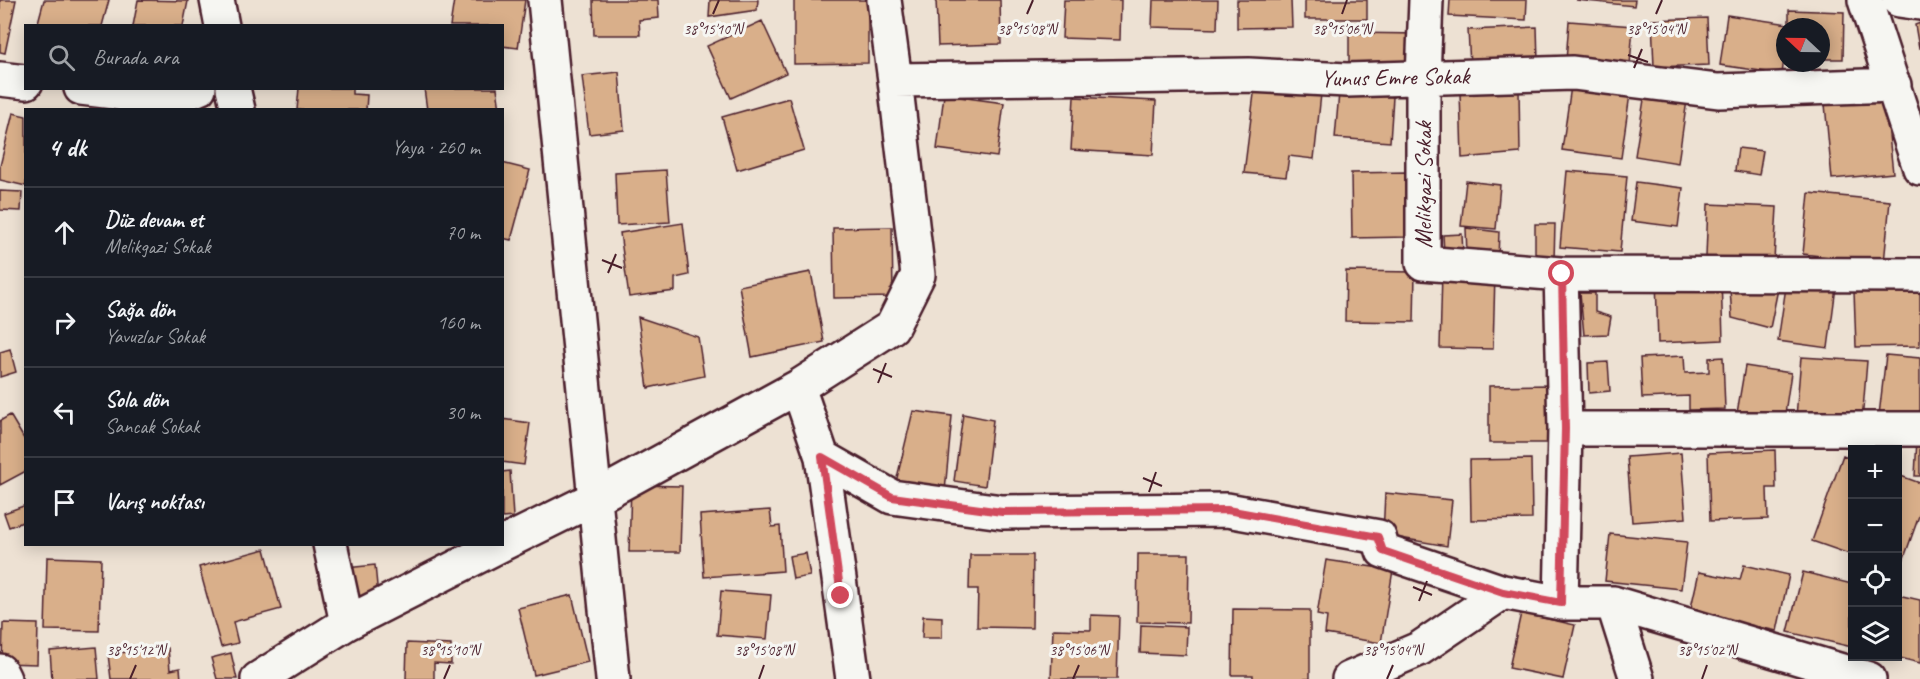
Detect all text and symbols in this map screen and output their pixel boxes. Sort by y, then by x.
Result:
north arrow [1776,18,1830,72]
text: 38°15'10"N [683,20,746,39]
text: 38°15'08"N [997,20,1060,39]
text: 38°15'06"N [1312,20,1375,39]
text: 38°15'04"N [1626,20,1689,39]
search box [24,24,504,90]
icon: search [45,41,78,74]
text: Burada ara [93,43,179,71]
street label: Yunus Emre Sokak [1320,61,1472,93]
street label: Melikgazi Sokak [1408,119,1438,248]
text: 4 dk [48,131,86,164]
text: Yaya · 260 m [392,135,480,160]
text: Düz devam et [105,206,203,234]
icon: ahead [48,216,81,249]
text: 70 m [446,220,480,245]
text: Melikgazi Sokak [105,234,210,259]
route start [1548,260,1574,286]
text: Sağa dön [105,296,175,324]
icon: right [48,306,81,339]
text: 160 m [437,310,480,335]
text: Yavuzlar Sokak [105,324,205,349]
text: Sola dön [105,386,169,414]
icon: left [48,396,81,429]
text: 30 m [446,400,480,425]
text: Sancak Sokak [105,414,200,439]
map controls [1848,445,1902,661]
button: + [1848,445,1902,499]
icon: arrive [48,486,81,519]
text: Varış noktası [105,488,204,516]
button: − [1848,499,1902,553]
button: locate [1848,553,1902,607]
route end [827,582,853,608]
button: layers [1848,607,1902,661]
text: 38°15'12"N [106,641,169,660]
text: 38°15'10"N [420,641,483,660]
text: 38°15'08"N [734,641,797,660]
text: 38°15'06"N [1049,641,1112,660]
text: 38°15'04"N [1363,641,1426,660]
text: 38°15'02"N [1677,641,1740,660]

